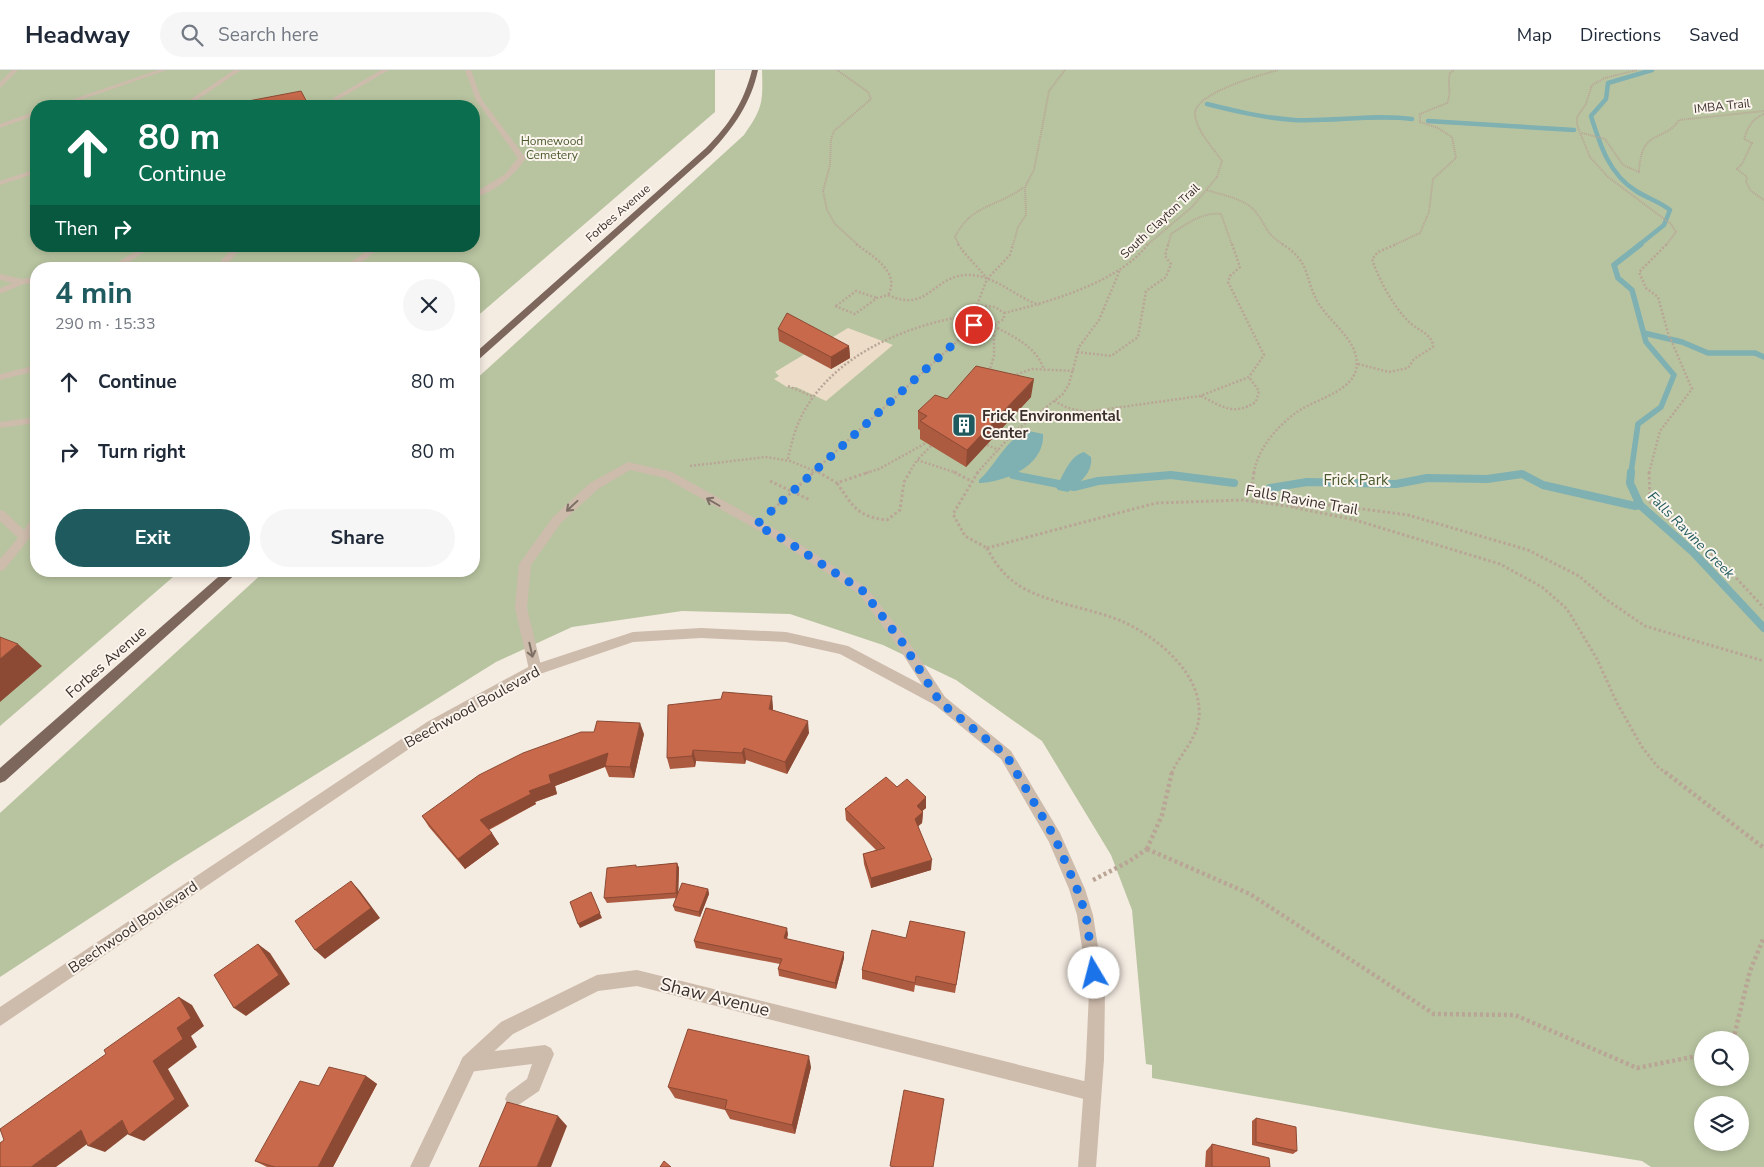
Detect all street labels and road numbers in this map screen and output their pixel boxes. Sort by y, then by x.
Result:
street label: IMBA Trail [1693,95,1751,117]
street label: South Clayton Trail [1117,180,1203,262]
street label: Forbes Avenue [582,181,654,245]
street label: Falls Ravine Trail [1244,480,1361,520]
street label: Forbes Avenue [62,621,150,703]
street label: Beechwood Boulevard [401,661,543,753]
street label: Beechwood Boulevard [64,876,202,978]
street label: Shaw Avenue [658,972,772,1022]

